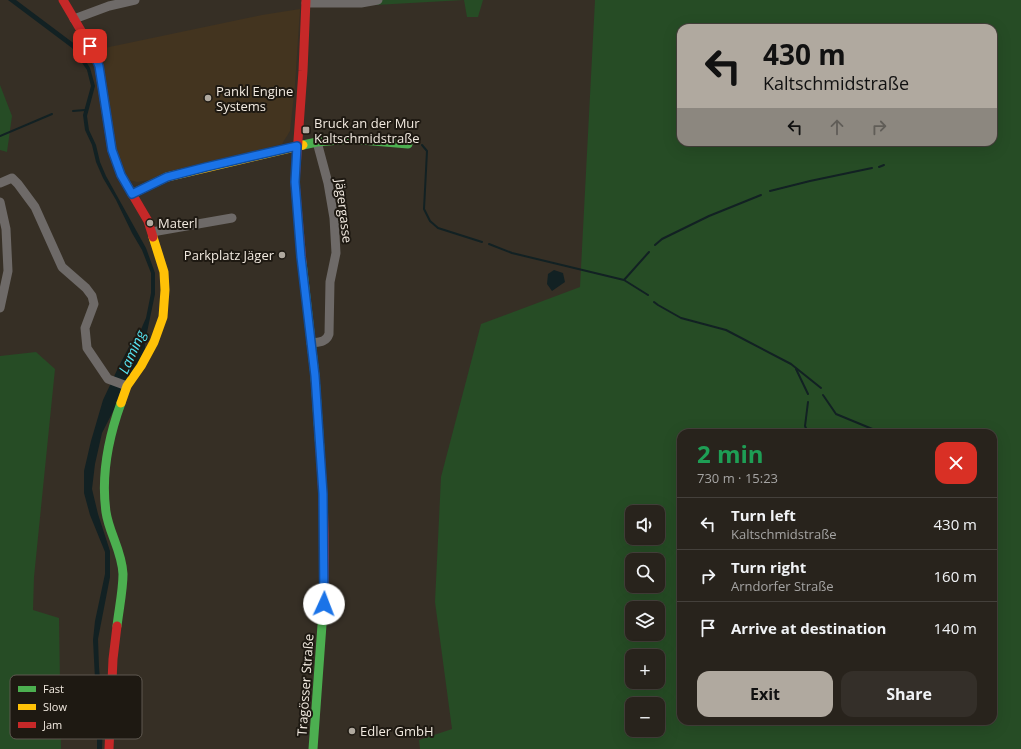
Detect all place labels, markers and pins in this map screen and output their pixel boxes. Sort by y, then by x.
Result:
pin [73,29,107,63]
place label: Pankl Engine Systems [216,82,293,115]
marker: Pankl Engine Systems [203,93,213,103]
place label: Bruck an der Mur Kaltschmidstraße [314,114,420,147]
marker: Bruck an der Mur Kaltschmidstraße [301,125,311,135]
place label: Materl [158,214,197,232]
marker: Materl [145,218,155,228]
place label: Parkplatz Jäger [184,246,275,264]
marker: Parkplatz Jäger [277,250,287,260]
place label: Edler GmbH [360,722,433,740]
marker: Edler GmbH [347,726,357,736]

